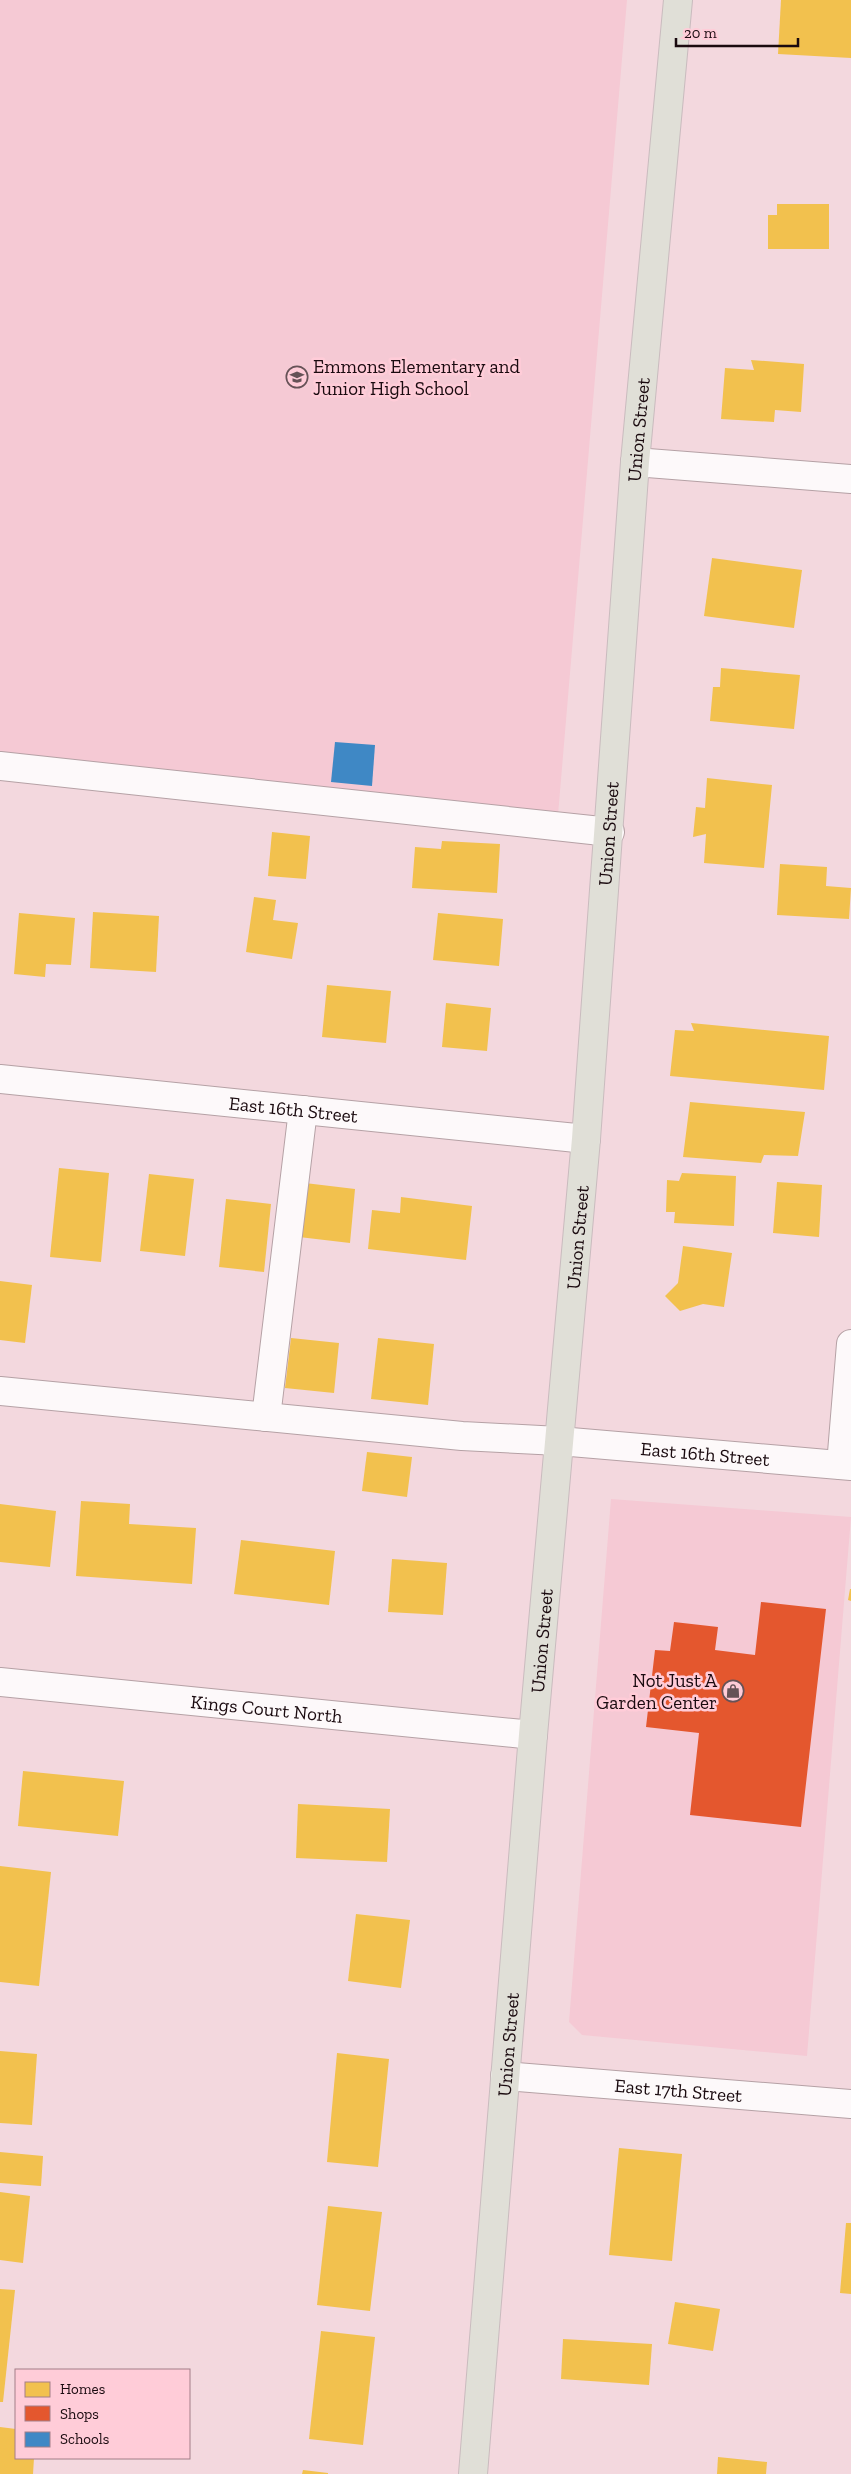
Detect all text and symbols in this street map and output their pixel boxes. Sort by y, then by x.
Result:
scale bar [676,15,798,47]
text: 20 m [684,24,717,42]
place label: Emmons Elementary and Junior High School [313,355,520,400]
school or university icon: Emmons Elementary and Junior High School [285,365,309,389]
street label: Union Street [623,377,655,483]
street label: Union Street [593,781,624,887]
street label: East 16th Street [228,1092,359,1128]
street label: Union Street [562,1184,594,1291]
street label: East 16th Street [640,1437,771,1471]
street label: Union Street [526,1588,558,1694]
place label: Not Just A Garden Center [596,1669,718,1714]
shop icon: Not Just A Garden Center [721,1679,745,1703]
street label: Kings Court North [190,1690,344,1728]
street label: Union Street [493,1991,524,2097]
street label: East 17th Street [614,2074,743,2107]
legend [15,2369,190,2459]
text: Homes [60,2380,105,2398]
text: Shops [60,2405,99,2423]
text: Schools [60,2430,109,2448]

